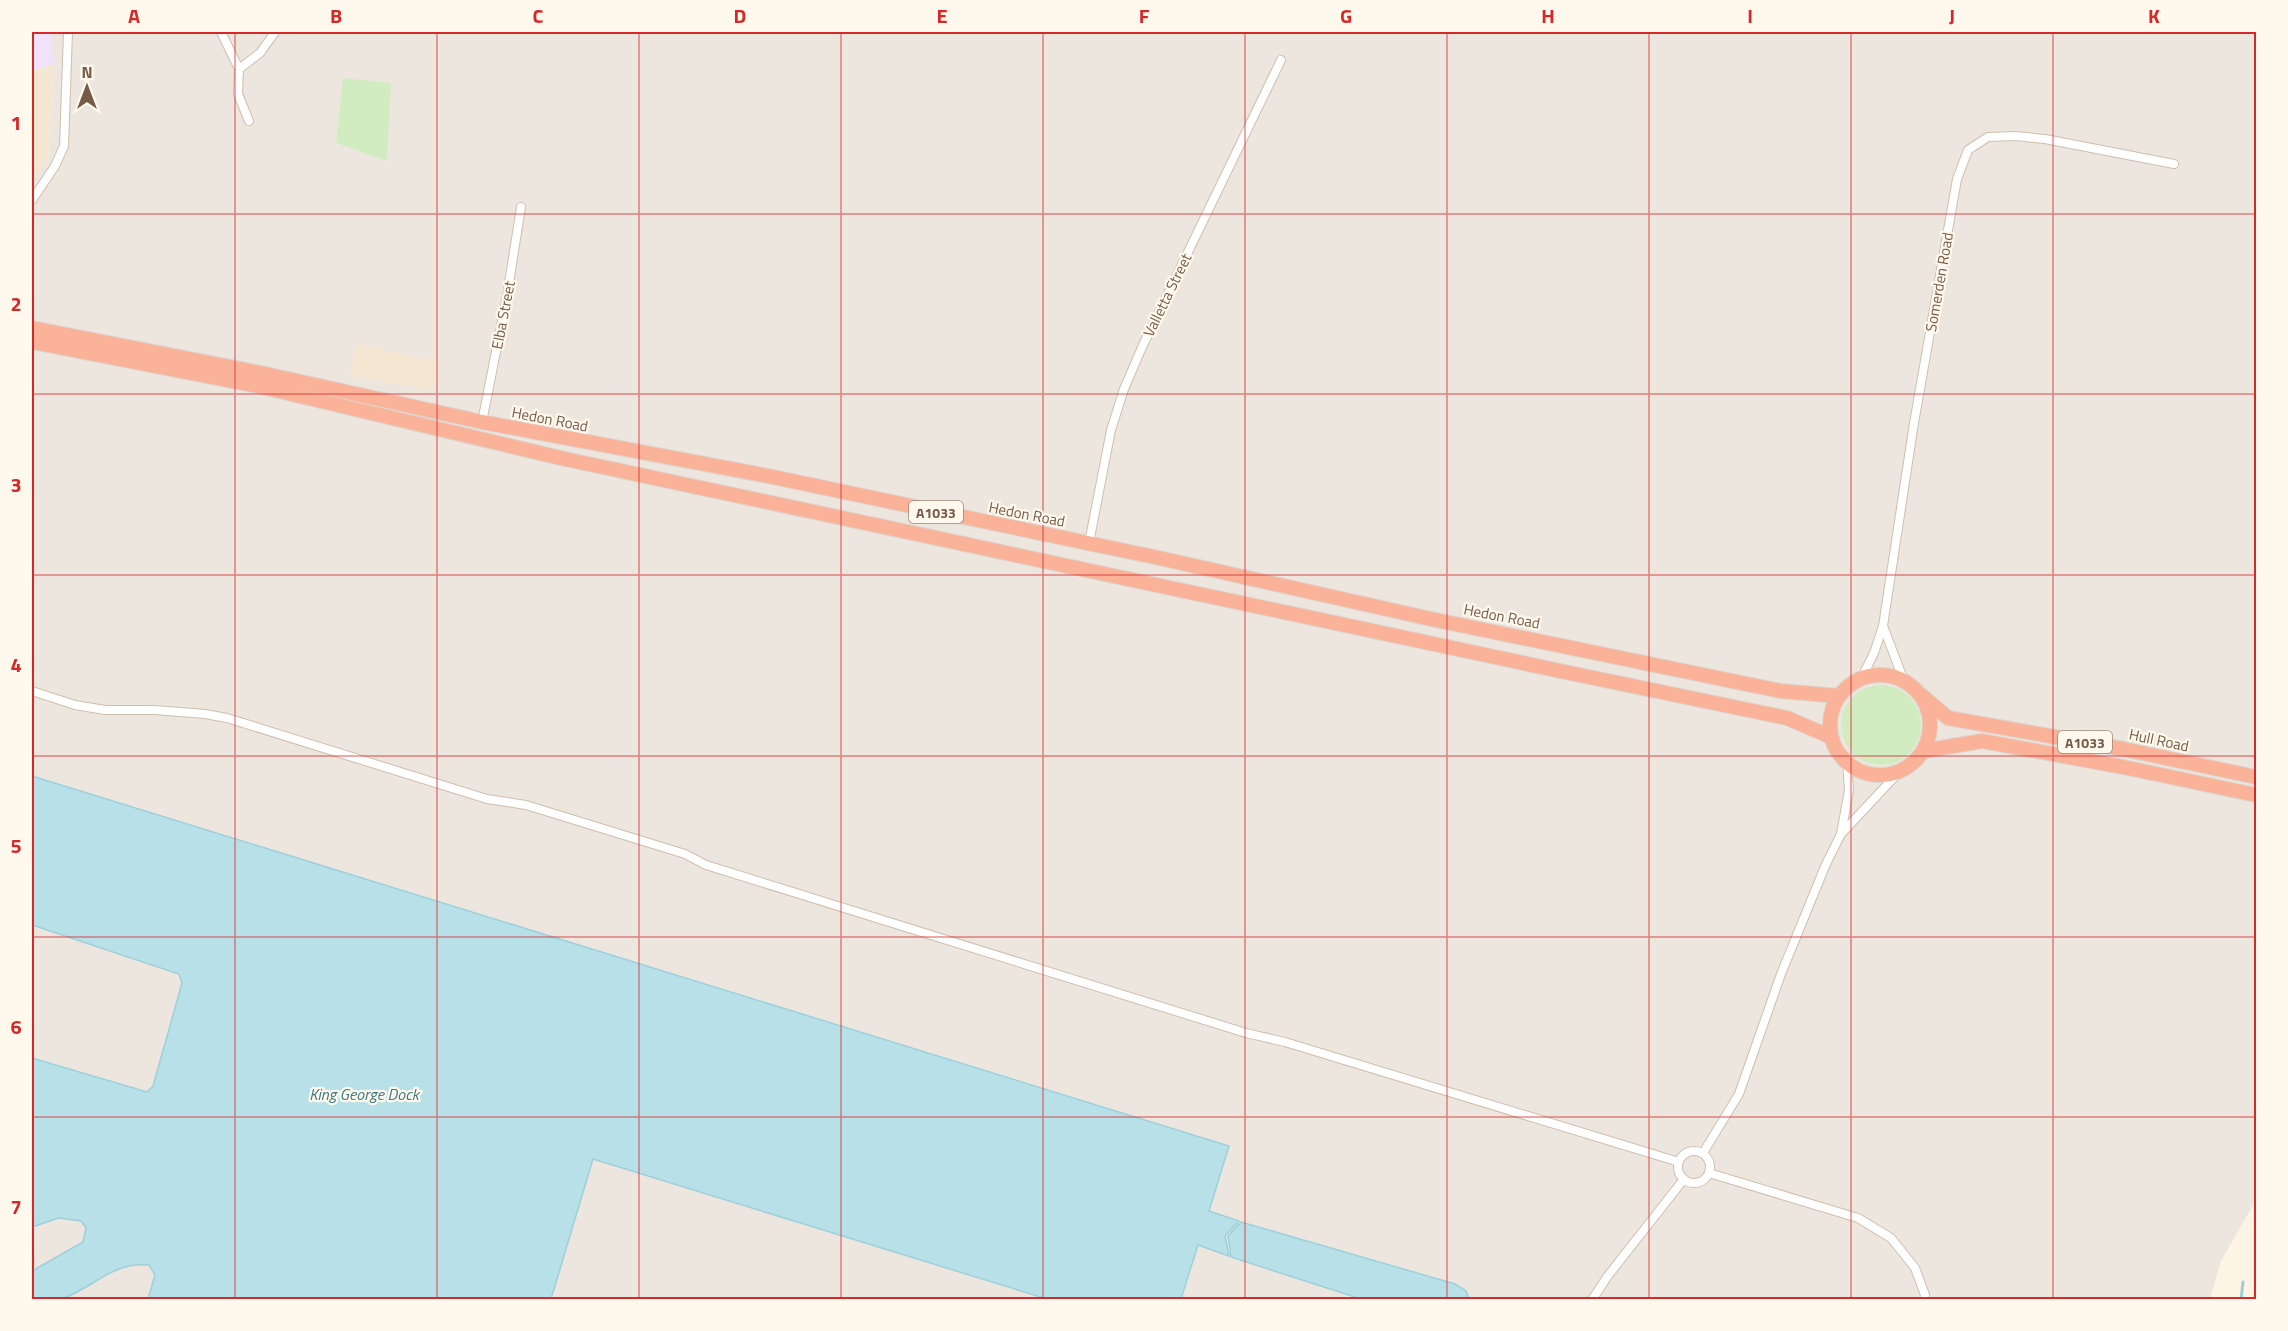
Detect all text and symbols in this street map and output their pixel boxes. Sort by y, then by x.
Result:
text: A [128,0,140,31]
text: B [330,0,342,31]
text: C [533,0,544,31]
text: D [734,0,746,31]
text: E [936,0,948,31]
text: F [1139,0,1150,31]
text: G [1340,0,1352,31]
text: H [1541,0,1555,31]
text: I [1747,0,1753,31]
text: J [1949,0,1955,31]
text: K [2148,0,2160,31]
north arrow [57,57,117,117]
text: N [81,60,93,84]
text: 1 [10,107,22,138]
street label: Somerden Road [1919,231,1959,333]
street label: Valletta Street [1137,249,1197,341]
street label: Elba Street [485,278,521,351]
text: 2 [10,288,22,319]
street label: Hedon Road [510,400,590,438]
text: 3 [10,469,22,500]
street label: Hedon Road [987,495,1067,533]
road number: A1033 [909,501,963,523]
street label: Hedon Road [1462,597,1542,635]
text: 4 [10,649,22,680]
street label: Hull Road [2127,722,2191,758]
road number: A1033 [2058,731,2112,753]
text: 5 [10,830,22,861]
text: 6 [10,1011,22,1042]
water label: King George Dock [309,1082,421,1106]
text: 7 [10,1191,22,1222]

